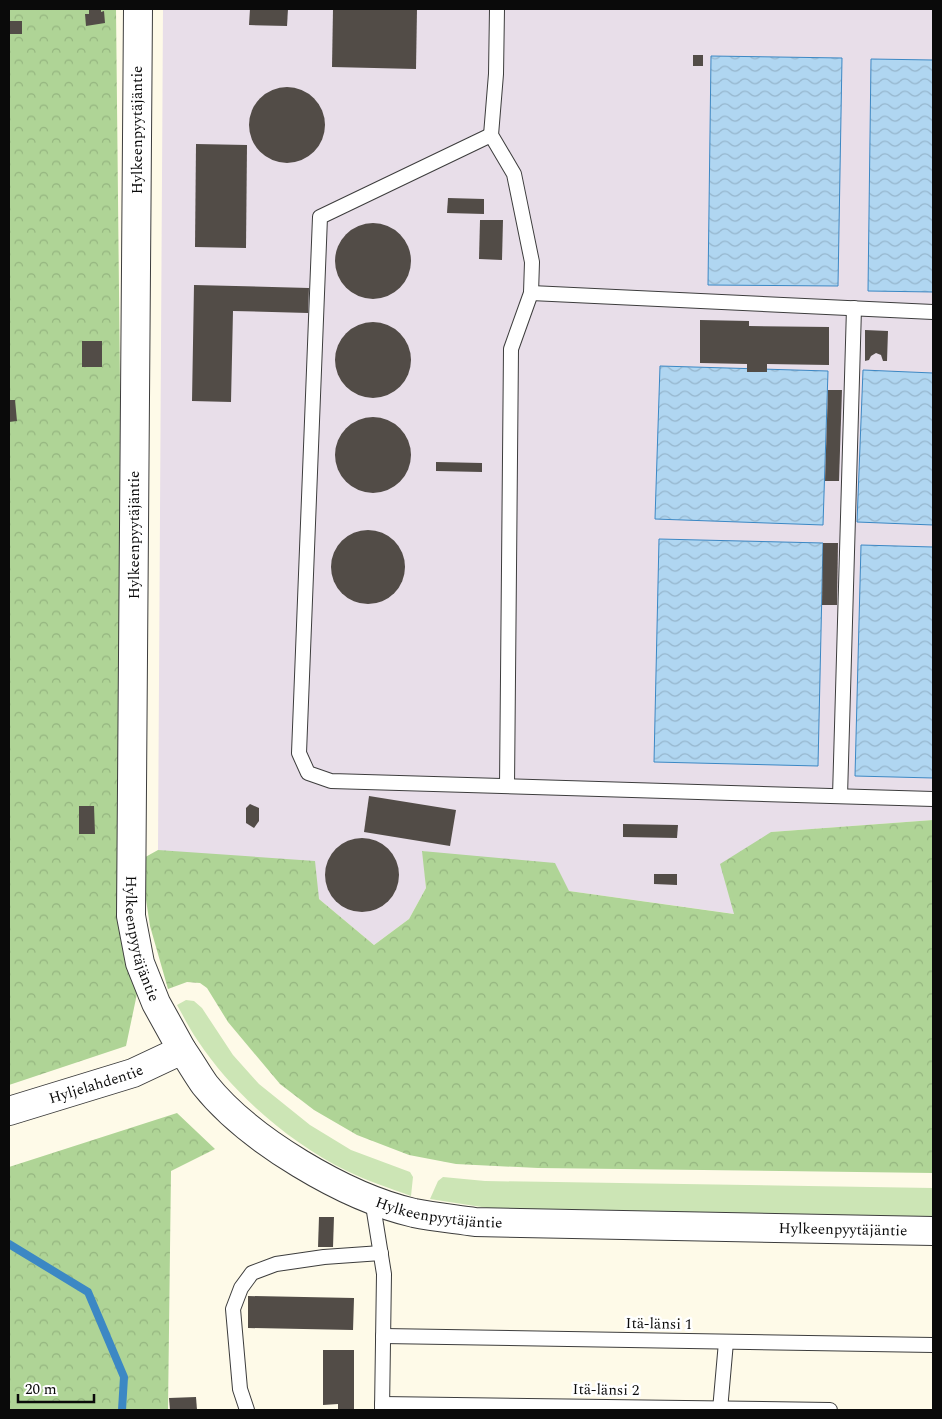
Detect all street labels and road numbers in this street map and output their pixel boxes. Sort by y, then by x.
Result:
street label: Hylkeenpyytäjäntie [126,66,149,194]
street label: Hylkeenpyytäjäntie [123,471,146,599]
street label: Hylkeenpyytäjäntie [119,875,166,1005]
street label: Hyljelahdentie [46,1058,147,1110]
street label: Hylkeenpyytäjäntie [372,1190,503,1234]
street label: Hylkeenpyytäjäntie [778,1216,908,1242]
street label: Itä-länsi 1 [625,1312,693,1336]
street label: Itä-länsi 2 [572,1378,640,1402]

